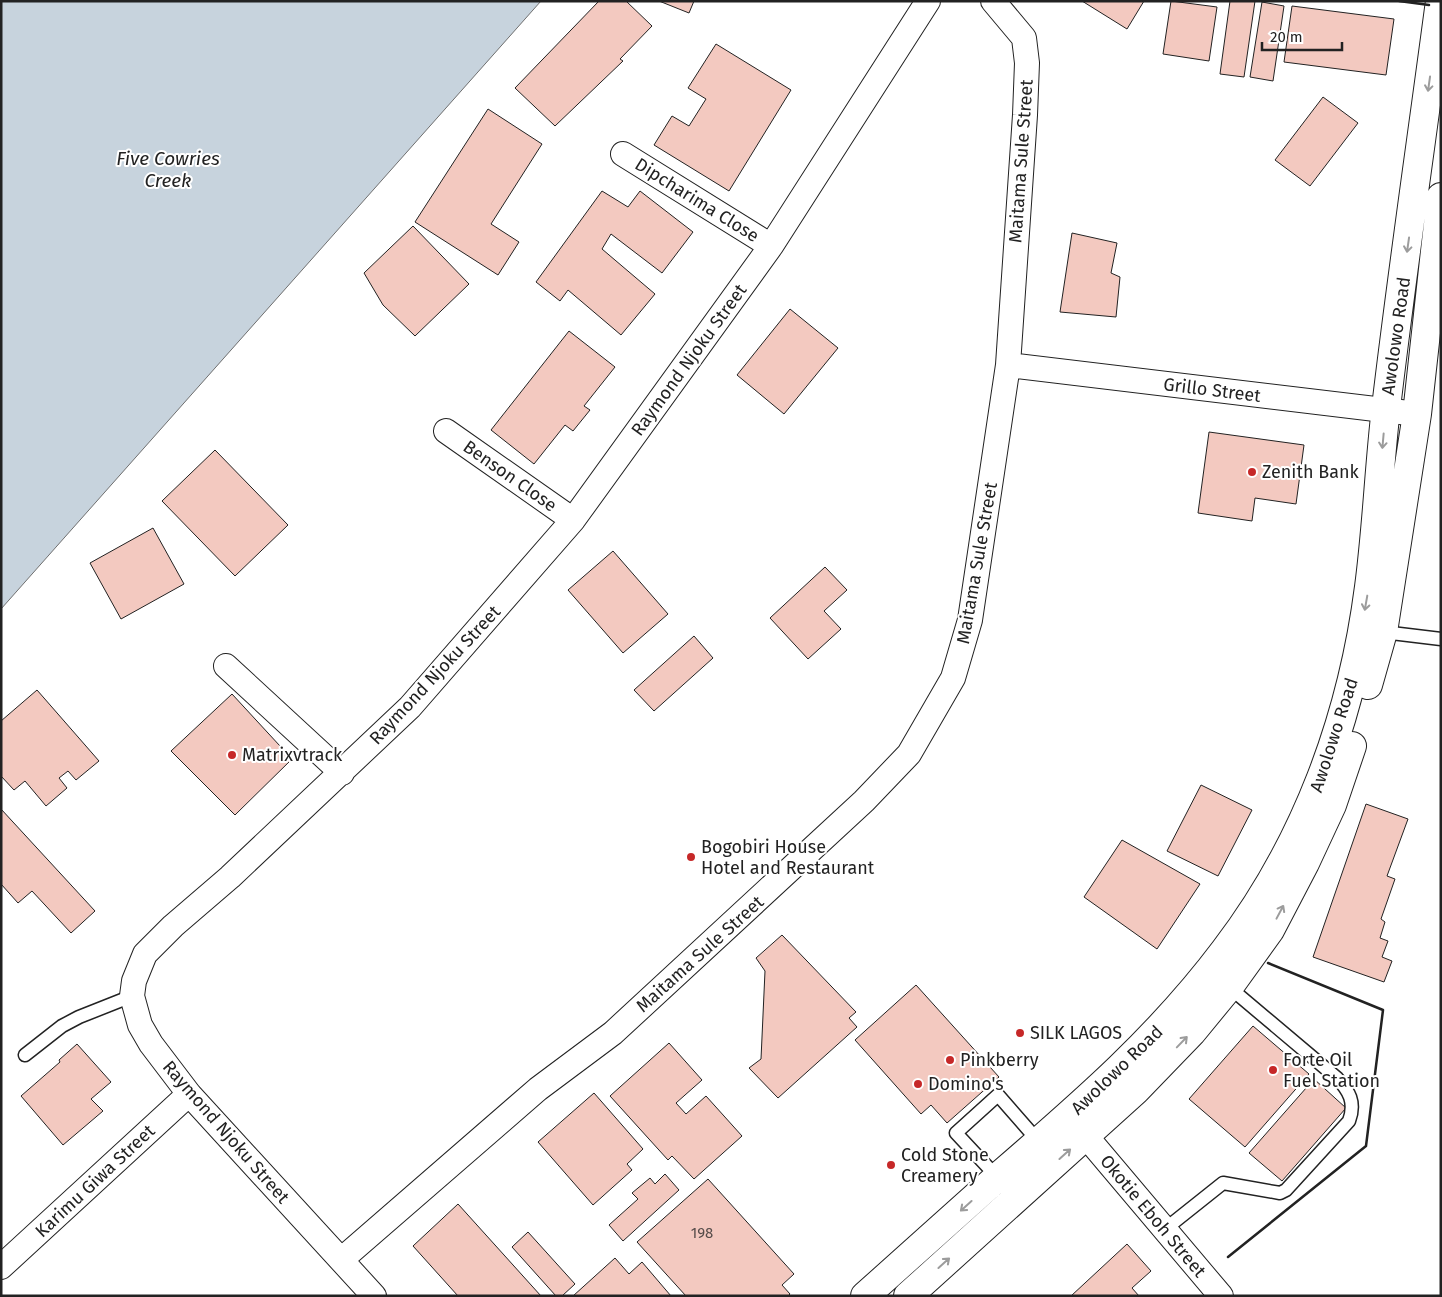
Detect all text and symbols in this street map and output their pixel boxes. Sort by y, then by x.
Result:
scale bar [1262,20,1342,52]
text: 20 m [1270,28,1303,46]
one-way arrow [1424,76,1434,92]
street label: Maitama Sule Street [1004,78,1038,244]
water label: Five Cowries Creek [116,147,220,192]
street label: Dipcharima Close [631,153,763,247]
one-way arrow [1402,237,1412,253]
street label: Awolowo Road [1377,275,1415,397]
street label: Raymond Njoku Street [627,279,752,440]
street label: Grillo Street [1162,373,1262,407]
one-way arrow [1378,433,1388,449]
street label: Benson Close [459,436,561,516]
place label: Zenith Bank [1262,461,1360,483]
marker: Zenith Bank [1246,466,1258,478]
street label: Maitama Sule Street [952,480,1002,646]
one-way arrow [1361,595,1371,611]
street label: Raymond Njoku Street [365,601,505,749]
street label: Awolowo Road [1305,675,1363,795]
place label: Matrixvtrack [242,744,343,766]
marker: Matrixvtrack [226,749,238,761]
place label: Bogobiri House Hotel and Restaurant [701,836,875,879]
marker: Bogobiri House Hotel and Restaurant [685,851,697,863]
street label: Maitama Sule Street [632,891,769,1017]
one-way arrow [1275,905,1285,920]
street label: Awolowo Road [1067,1021,1167,1119]
place label: SILK LAGOS [1030,1022,1122,1044]
marker: SILK LAGOS [1014,1027,1026,1039]
one-way arrow [1176,1035,1188,1048]
place label: Pinkberry [960,1049,1039,1071]
place label: Forte Oil Fuel Station [1283,1049,1380,1092]
marker: Pinkberry [944,1054,956,1066]
street label: Raymond Njoku Street [158,1056,294,1208]
marker: Forte Oil Fuel Station [1267,1064,1279,1076]
place label: Domino's [928,1073,1004,1095]
marker: Domino's [912,1078,924,1090]
street label: Karimu Giwa Street [31,1120,160,1242]
place label: Cold Stone Creamery [901,1144,989,1187]
one-way arrow [1058,1148,1071,1160]
street label: Okotie Eboh Street [1095,1150,1211,1282]
marker: Cold Stone Creamery [885,1159,897,1171]
one-way arrow [960,1200,973,1212]
house number: 198 [691,1224,713,1242]
one-way arrow [938,1257,951,1269]

